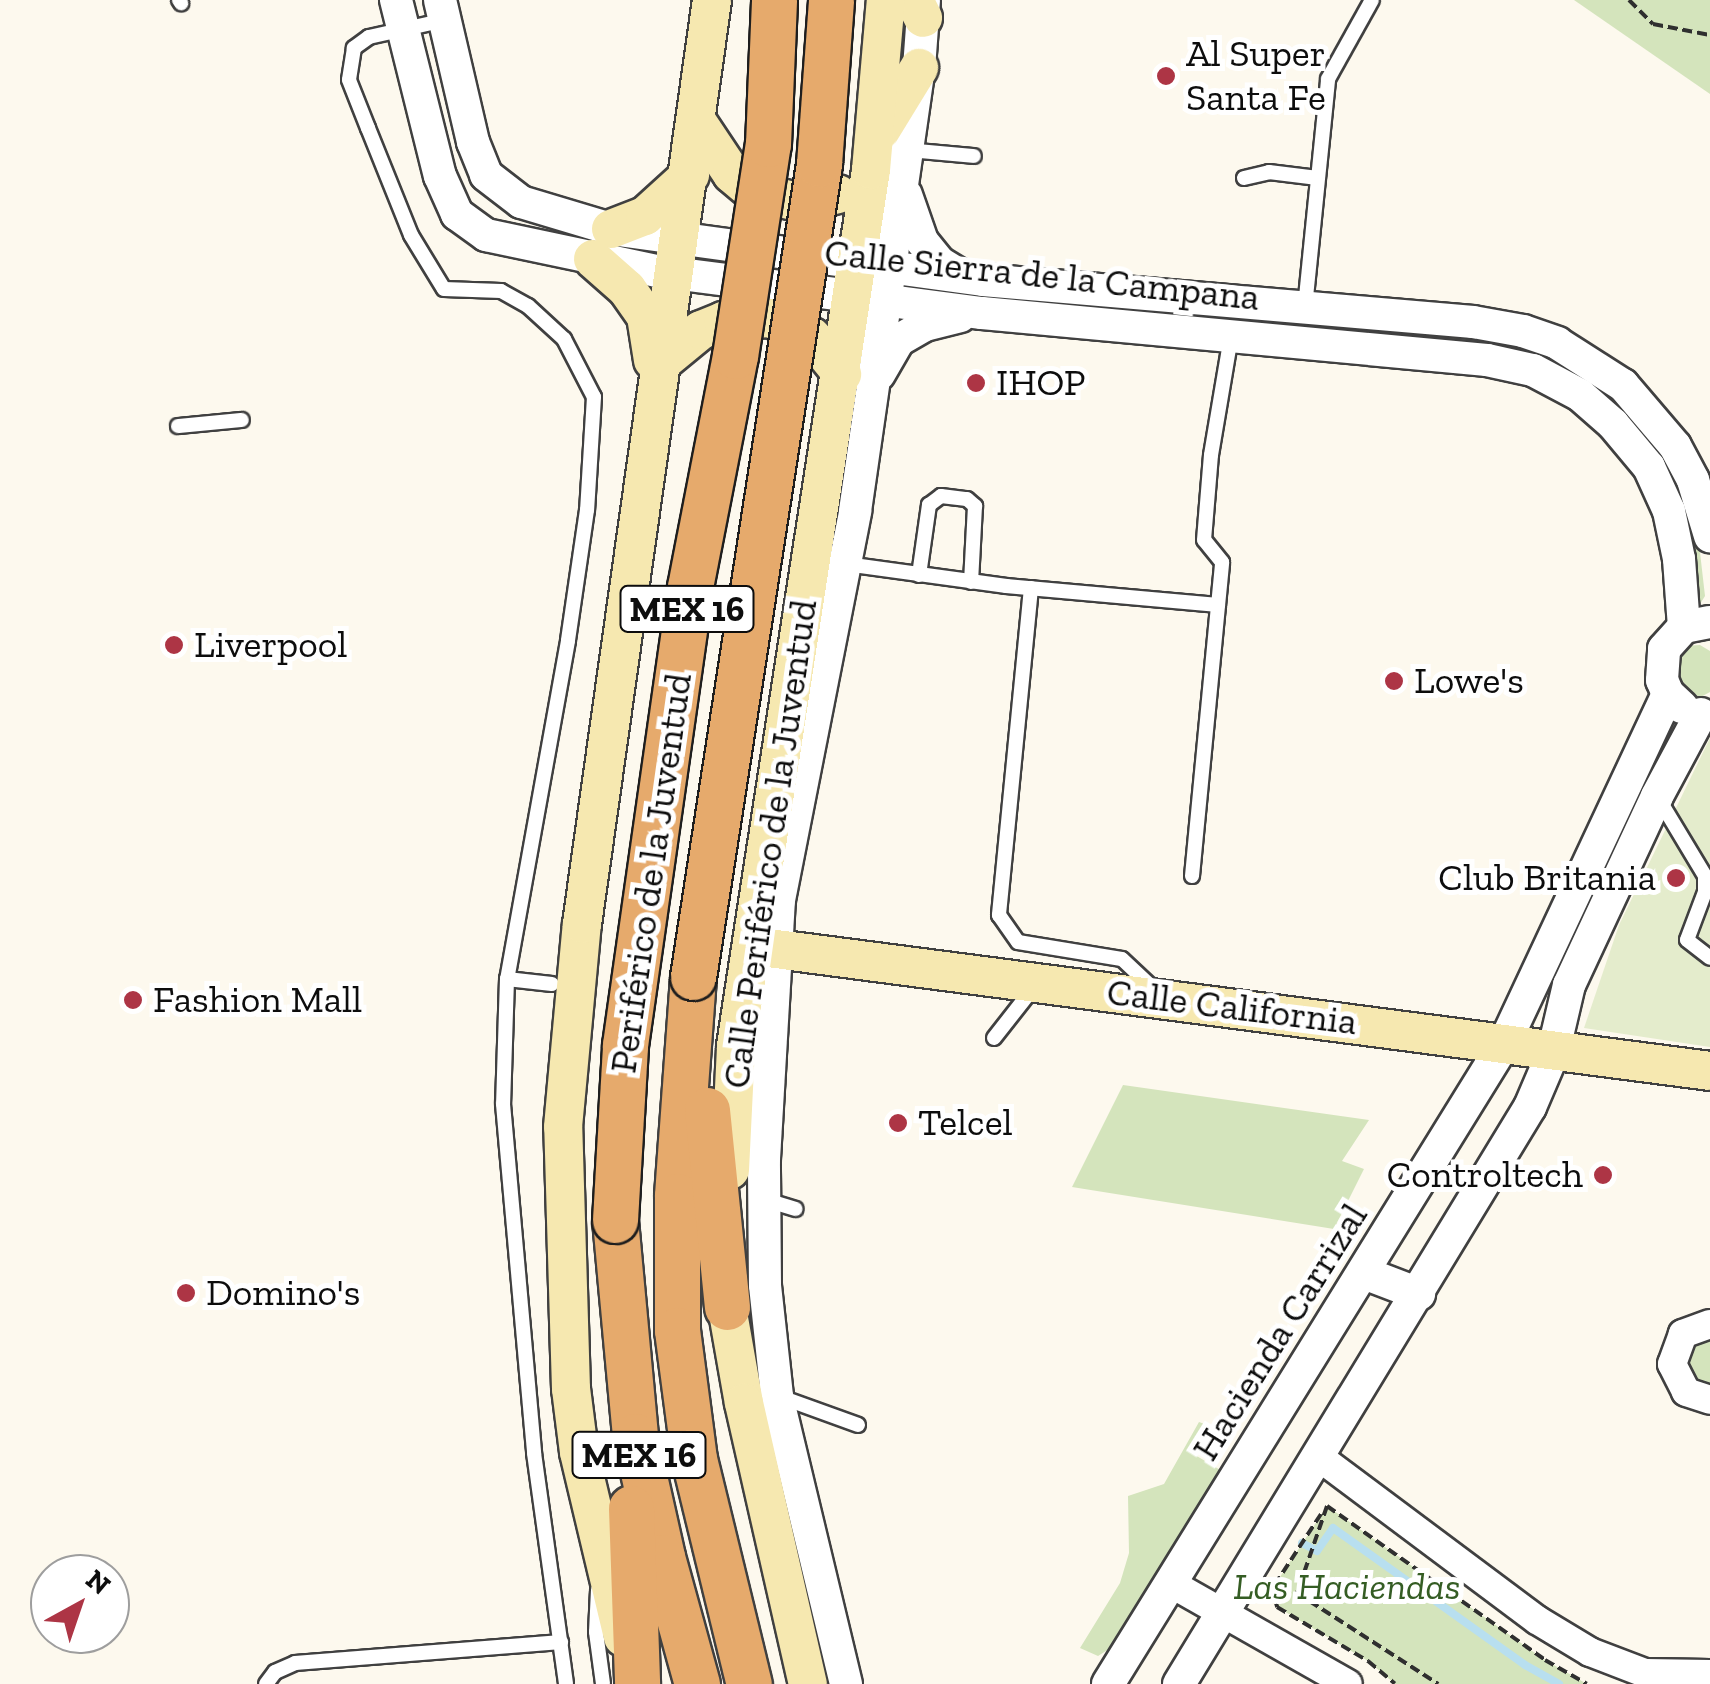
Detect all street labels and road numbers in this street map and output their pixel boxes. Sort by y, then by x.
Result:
street label: Calle Sierra de la Campana [822,229,1262,321]
road number: MEX 16 [617,579,757,639]
street label: Calle Periférico de la Juventud [713,596,827,1092]
street label: Periférico de la Juventud [600,670,702,1076]
street label: Calle California [1104,969,1360,1045]
street label: Hacienda Carrizal [1183,1195,1377,1469]
road number: MEX 16 [569,1425,709,1485]

